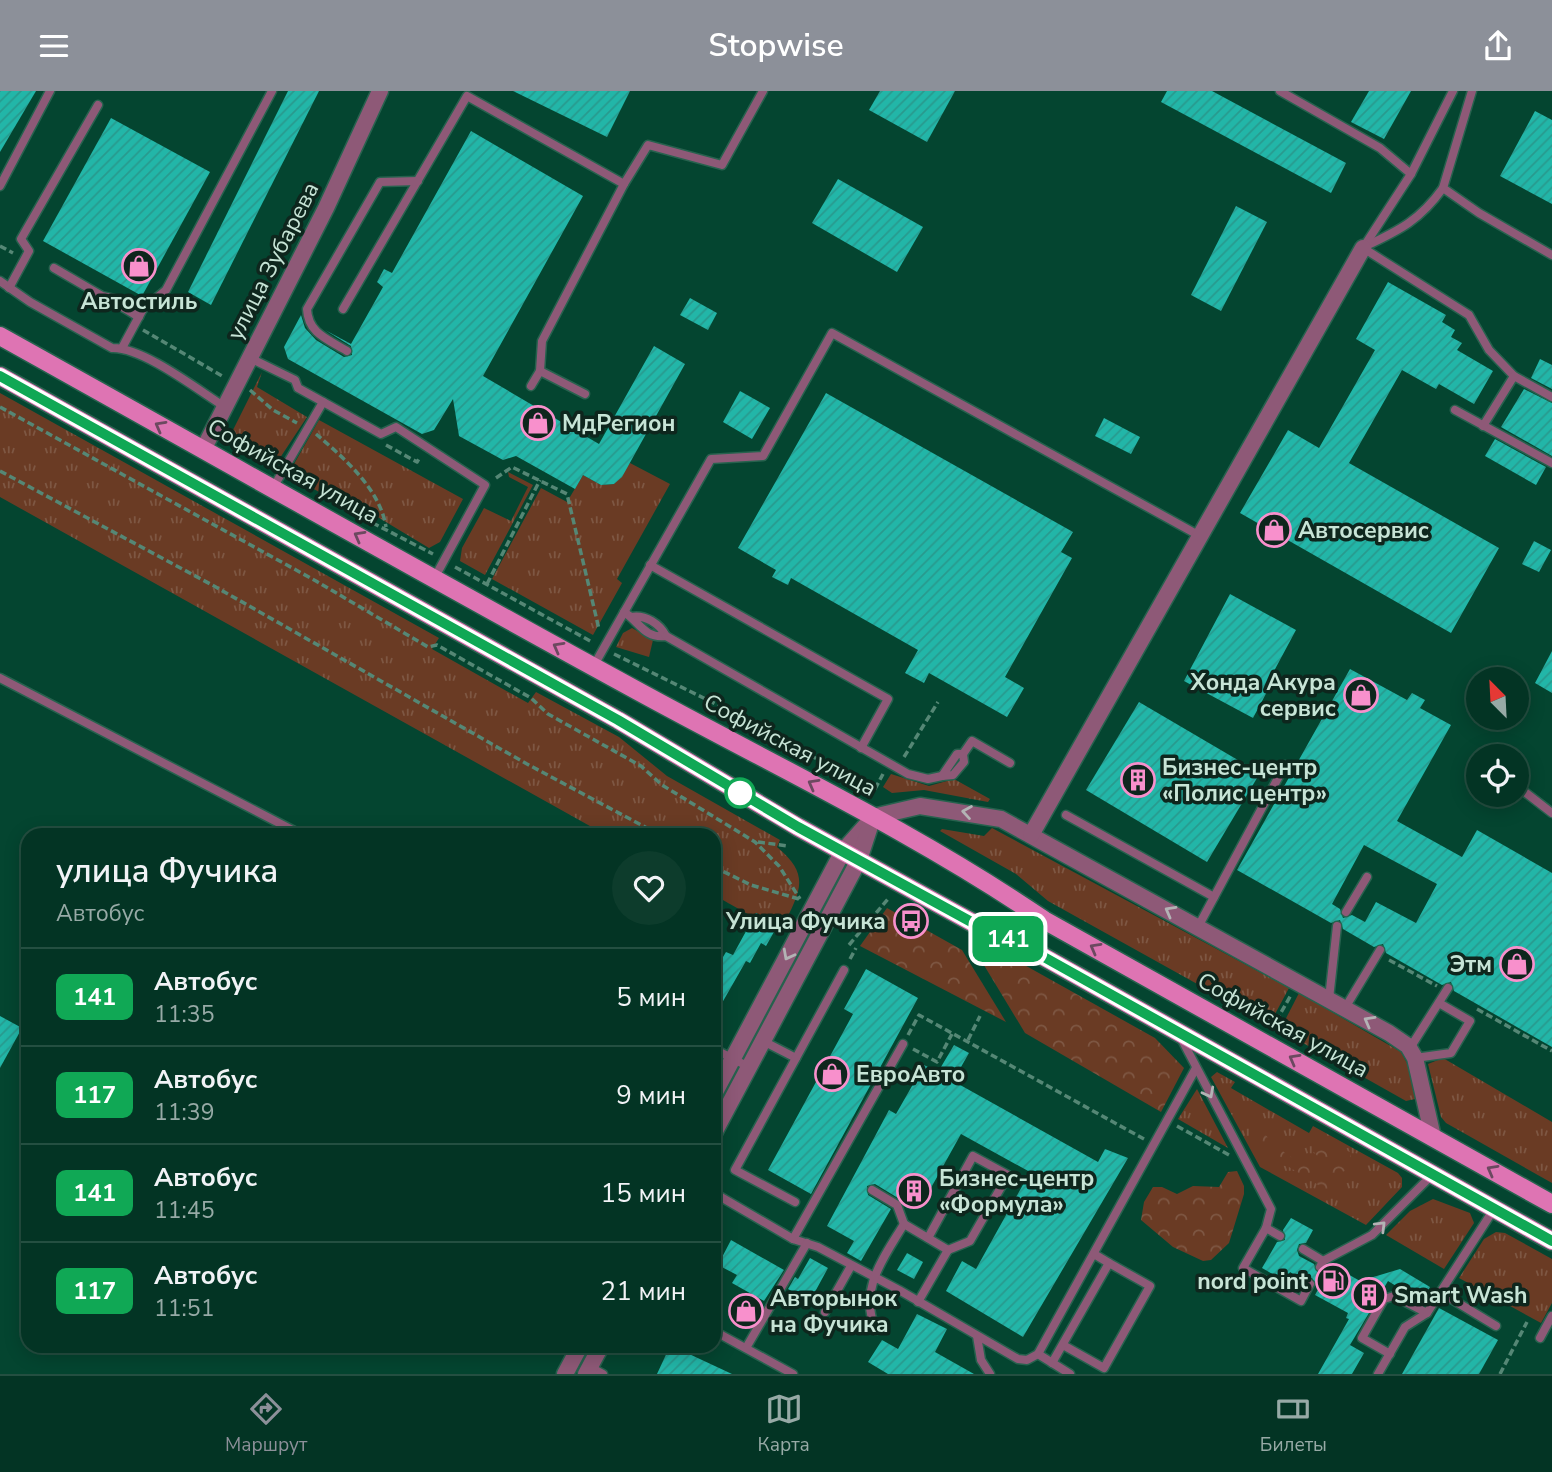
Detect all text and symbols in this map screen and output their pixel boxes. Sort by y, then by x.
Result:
text: Stopwise [708,24,844,67]
icon: menu [35,27,73,65]
icon: share [1479,27,1517,65]
street label: улица Зубарева [220,177,326,345]
shop icon: Автостиль [120,247,158,285]
place label: Автостиль [80,286,198,317]
shop icon: МдРегион [519,404,557,442]
place label: МдРегион [562,408,676,439]
street label: Софийская улица [202,411,384,531]
one-way arrow [155,421,168,434]
shop icon: Автосервис [1255,511,1293,549]
place label: Автосервис [1298,515,1429,546]
one-way arrow [354,531,367,544]
one-way arrow [553,642,565,655]
place label: Хонда Акура сервис [1189,667,1336,724]
north arrow [1466,667,1530,730]
map controls [1466,667,1529,807]
shop icon: Хонда Акура сервис [1342,676,1380,714]
street label: Софийская улица [698,686,882,804]
button: locate [1466,744,1529,807]
place label: Бизнес-центр «Полис центр» [1162,752,1327,809]
building icon: Бизнес-центр «Полис центр» [1119,761,1157,799]
unlabelled marker [725,778,755,808]
one-way arrow [808,779,820,792]
one-way arrow [961,805,973,820]
text: улица Фучика [56,849,278,894]
button: heart [612,851,686,925]
text: Автобус [56,898,144,929]
bus stop icon: Улица Фучика [892,902,930,940]
place label: Улица Фучика [725,906,886,937]
one-way arrow [1165,906,1177,920]
line badge: 141 [968,916,1048,962]
text: 141 [986,923,1030,955]
one-way arrow [1090,943,1103,956]
shop icon: Этм [1498,945,1536,983]
one-way arrow [782,948,796,960]
place label: Этм [1450,949,1492,980]
text: Автобус [154,964,257,999]
street label: Софийская улица [1192,965,1374,1085]
text: 5 мин [616,980,686,1015]
text: 141 [73,981,116,1013]
text: 11:35 [154,999,214,1030]
one-way arrow [1364,1016,1376,1029]
one-way arrow [1289,1054,1301,1067]
shop icon: ЕвроАвто [813,1055,851,1093]
place label: ЕвроАвто [856,1059,965,1090]
text: Автобус [154,1062,257,1097]
text: 9 мин [616,1078,686,1113]
text: 117 [73,1079,116,1111]
one-way arrow [1200,1086,1214,1098]
text: 11:39 [154,1097,214,1128]
text: Автобус [154,1160,257,1195]
place label: Бизнес-центр «Формула» [939,1163,1094,1220]
one-way arrow [1487,1165,1500,1178]
building icon: Бизнес-центр «Формула» [895,1172,933,1210]
text: 15 мин [601,1176,686,1211]
text: 141 [73,1177,116,1209]
text: 11:45 [154,1195,214,1226]
one-way arrow [1373,1221,1386,1234]
text: Автобус [154,1258,257,1293]
fuel station icon: nord point [1314,1262,1352,1300]
place label: nord point [1197,1266,1308,1297]
text: 21 мин [601,1274,686,1309]
text: 117 [73,1275,116,1307]
building icon: Smart Wash [1350,1276,1388,1314]
place label: Smart Wash [1394,1280,1527,1311]
place label: Авторынок на Фучика [770,1283,897,1340]
shop icon: Авторынок на Фучика [727,1292,765,1330]
text: 11:51 [154,1293,214,1324]
tab: Маршрут [225,1390,308,1458]
tab: Карта [758,1390,810,1458]
tab: Билеты [1260,1390,1327,1458]

